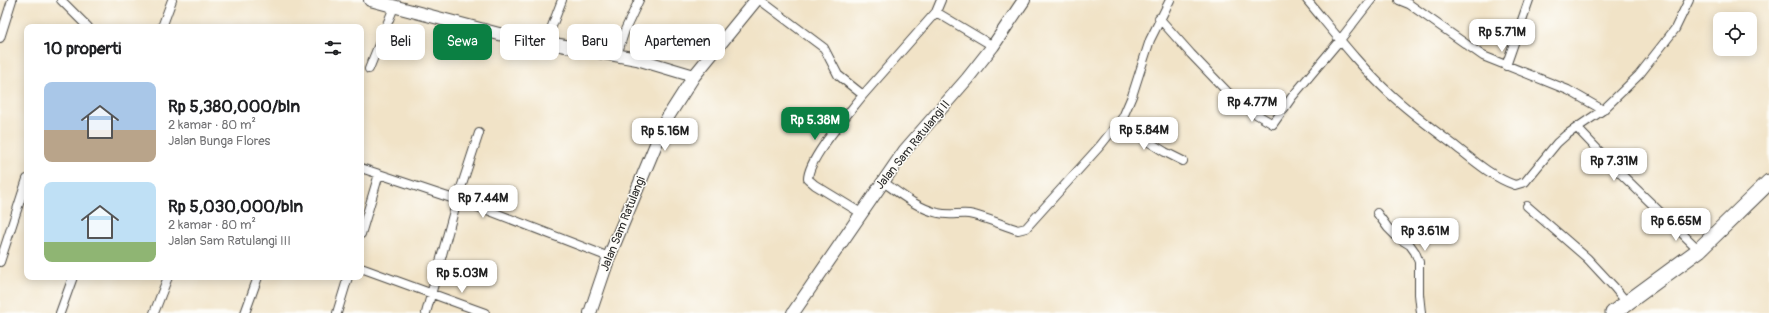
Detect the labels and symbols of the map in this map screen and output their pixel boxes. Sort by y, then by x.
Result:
pin: Rp 5.71M [1461,19,1543,53]
pin: Rp 4.77M [1211,89,1293,123]
street label: Jalan Sam Ratulangi II [873,98,953,192]
pin: Rp 5.38M [774,107,856,141]
pin: Rp 5.84M [1103,117,1185,151]
pin: Rp 5.16M [624,118,706,152]
pin: Rp 7.31M [1573,148,1655,182]
street label: Jalan Sam Ratulangi [597,174,649,274]
pin: Rp 7.44M [442,185,524,219]
pin: Rp 6.65M [1635,208,1717,242]
pin: Rp 3.61M [1384,218,1466,252]
pin: Rp 5.03M [421,260,503,294]

